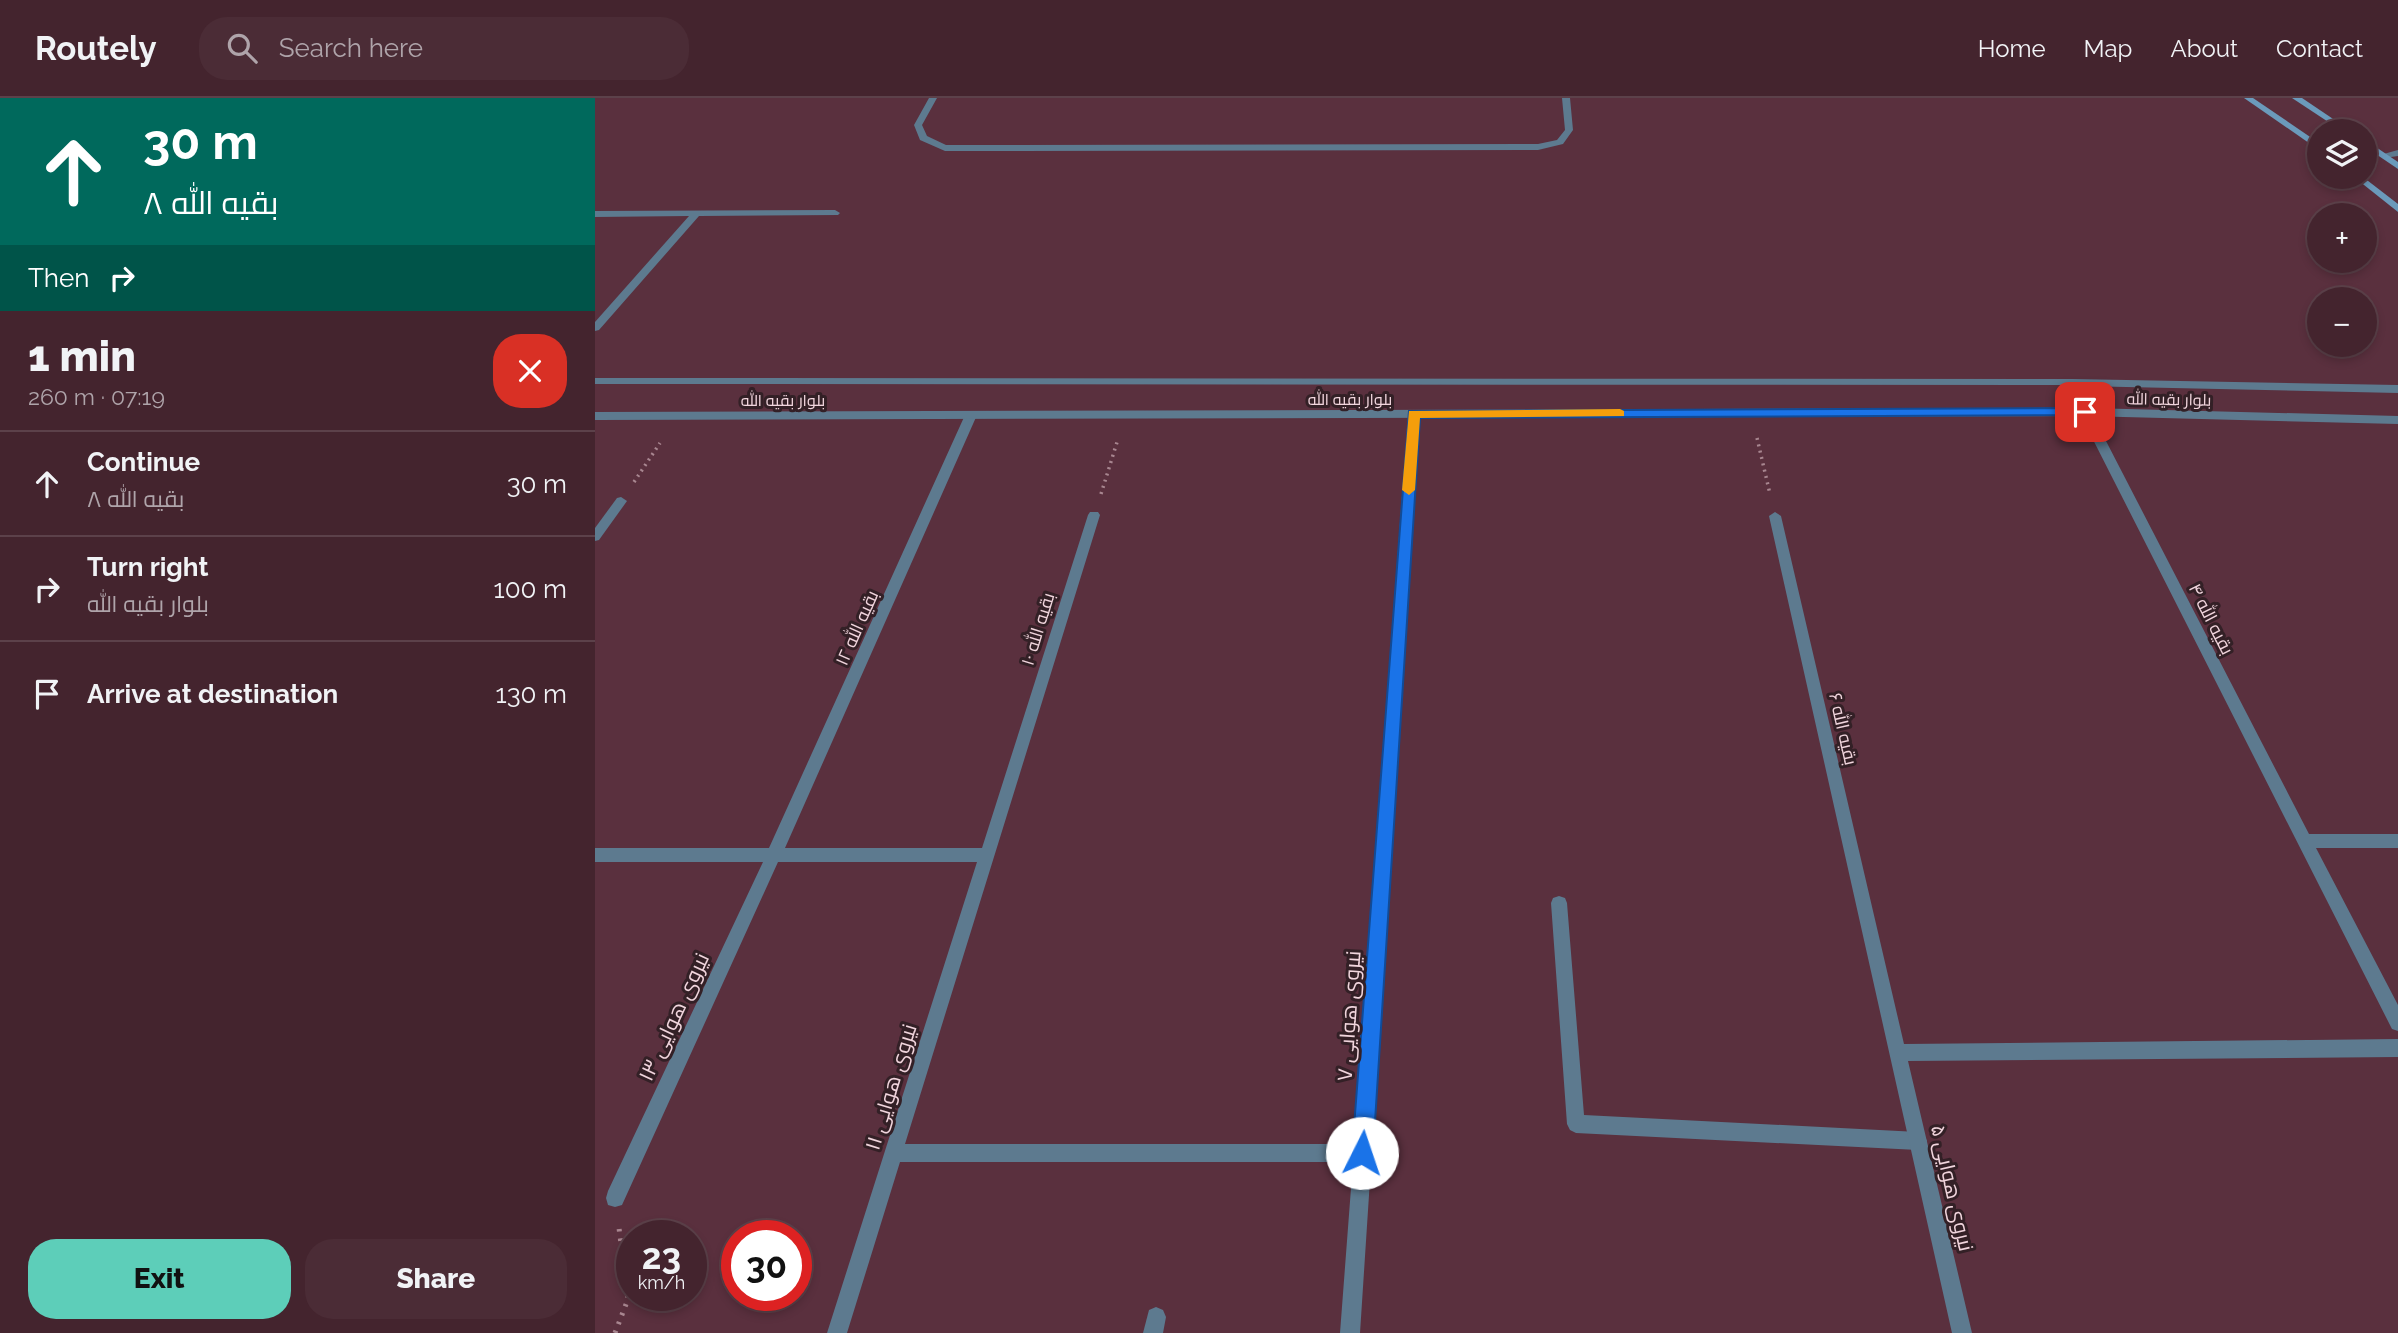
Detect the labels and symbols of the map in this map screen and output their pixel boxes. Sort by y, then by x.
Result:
pin [2055,382,2115,442]
street label: بلوار بقیه الله [2126,388,2212,410]
street label: بلوار بقیه الله [1308,389,1392,409]
street label: بلوار بقیه الله [741,390,825,410]
street label: بقیه الله ۴ [2185,579,2239,658]
street label: بقیه الله ۱۲ [830,587,882,669]
street label: بقیه الله ۱۰ [1016,590,1059,668]
street label: بقیه الله ۶ [1825,690,1863,767]
street label: نیروی هوایی ۱۳ [633,949,715,1085]
street label: نیروی هوایی ۷ [1331,950,1367,1082]
street label: نیروی هوایی ۱۱ [859,1021,923,1153]
position arrow [1325,1116,1399,1190]
street label: نیروی هوایی ۵ [1925,1122,1979,1254]
speed limit sign: 30 [721,1220,812,1311]

